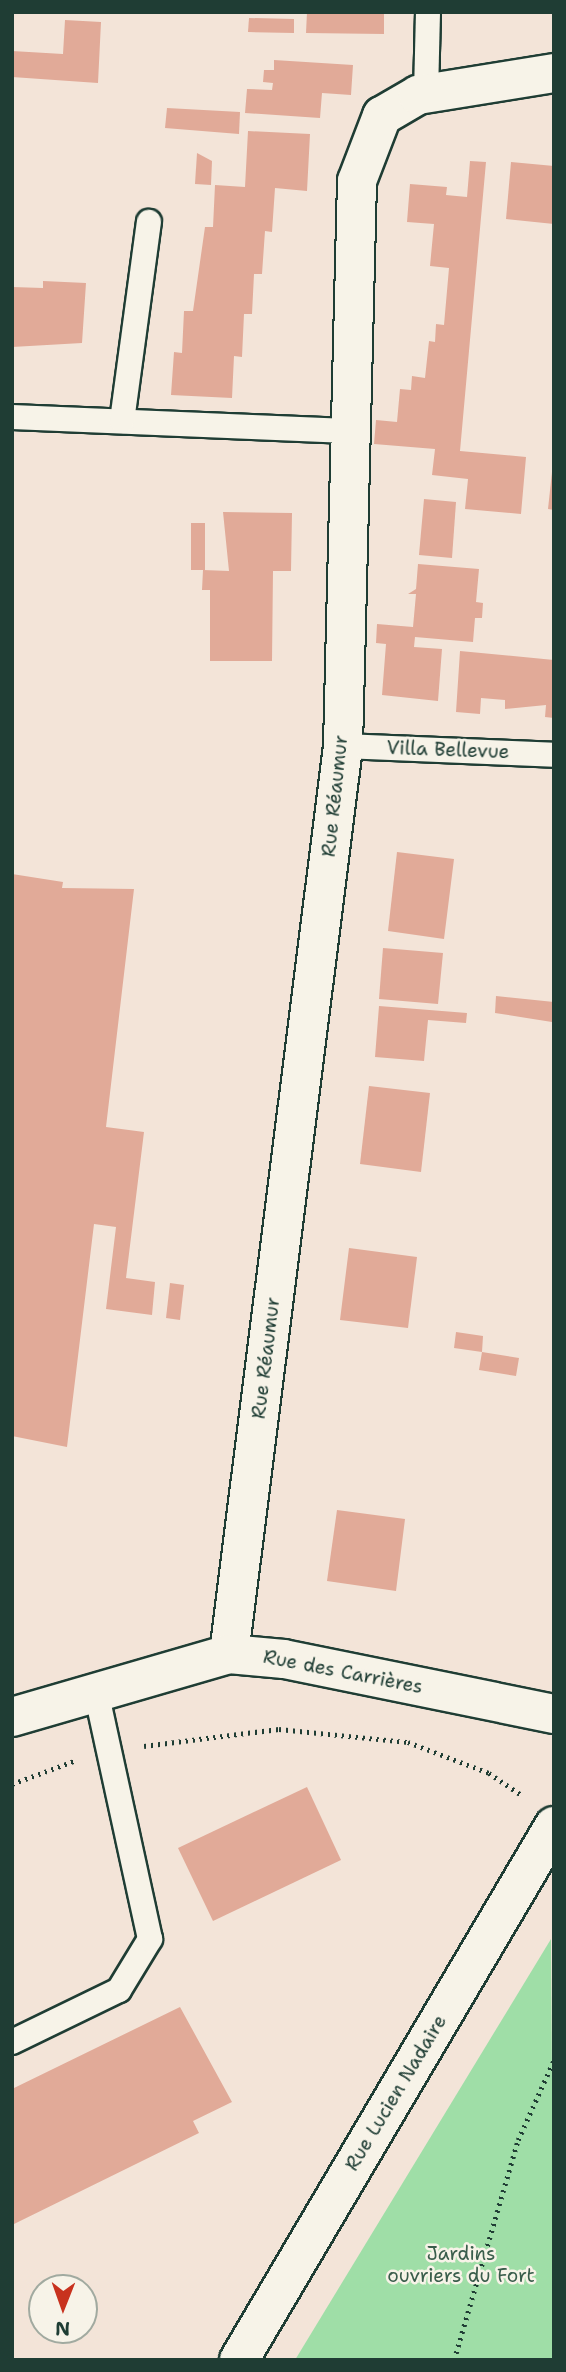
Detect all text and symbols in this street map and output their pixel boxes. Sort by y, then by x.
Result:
street label: Rue Réaumur [317,734,353,858]
street label: Villa Bellevue [386,736,510,764]
street label: Rue Réaumur [247,1296,285,1420]
street label: Rue des Carrières [261,1645,425,1699]
street label: Rue Lucien Nadaire [341,2011,451,2175]
park label: Jardins ouvriers du Fort [387,2243,535,2287]
north arrow [28,2274,98,2344]
text: N [55,2316,70,2341]

